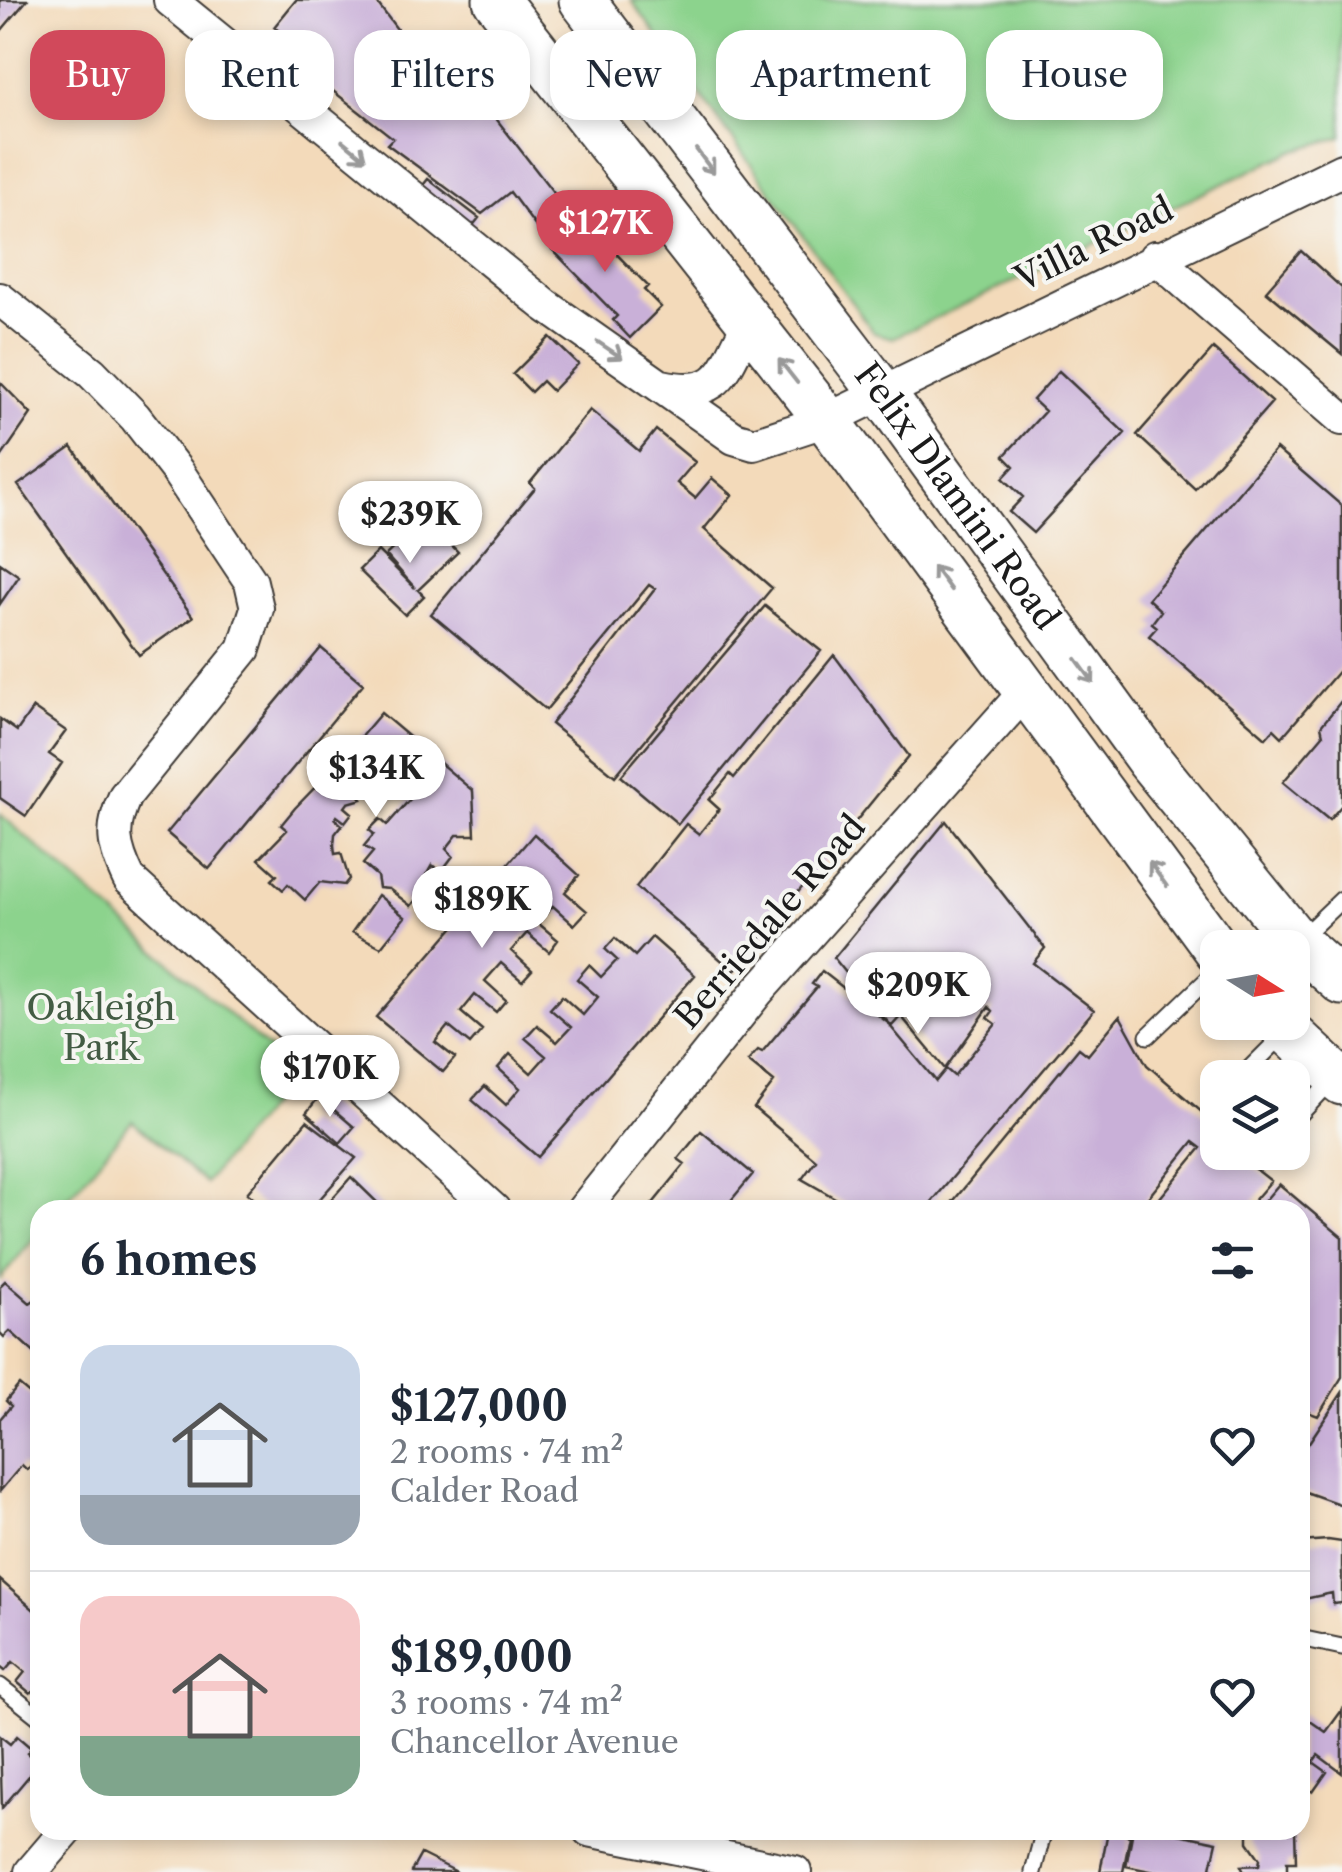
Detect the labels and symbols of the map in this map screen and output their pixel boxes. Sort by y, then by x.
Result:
one-way arrow [340,139,367,160]
one-way arrow [695,147,716,174]
street label: Villa Road [1007,187,1180,301]
pin: $127K [535,190,675,275]
one-way arrow [596,339,624,360]
street label: Felix Dlamini Road [846,354,1069,638]
one-way arrow [778,358,799,385]
pin: $239K [340,481,480,566]
one-way arrow [932,565,953,593]
one-way arrow [1074,657,1095,684]
pin: $134K [306,735,446,820]
street label: Berriedale Road [665,806,874,1037]
one-way arrow [1148,861,1169,888]
pin: $189K [412,866,552,951]
north arrow [1200,930,1310,1040]
pin: $209K [848,952,988,1037]
park label: Oakleigh Park [27,986,175,1069]
pin: $170K [260,1035,400,1120]

